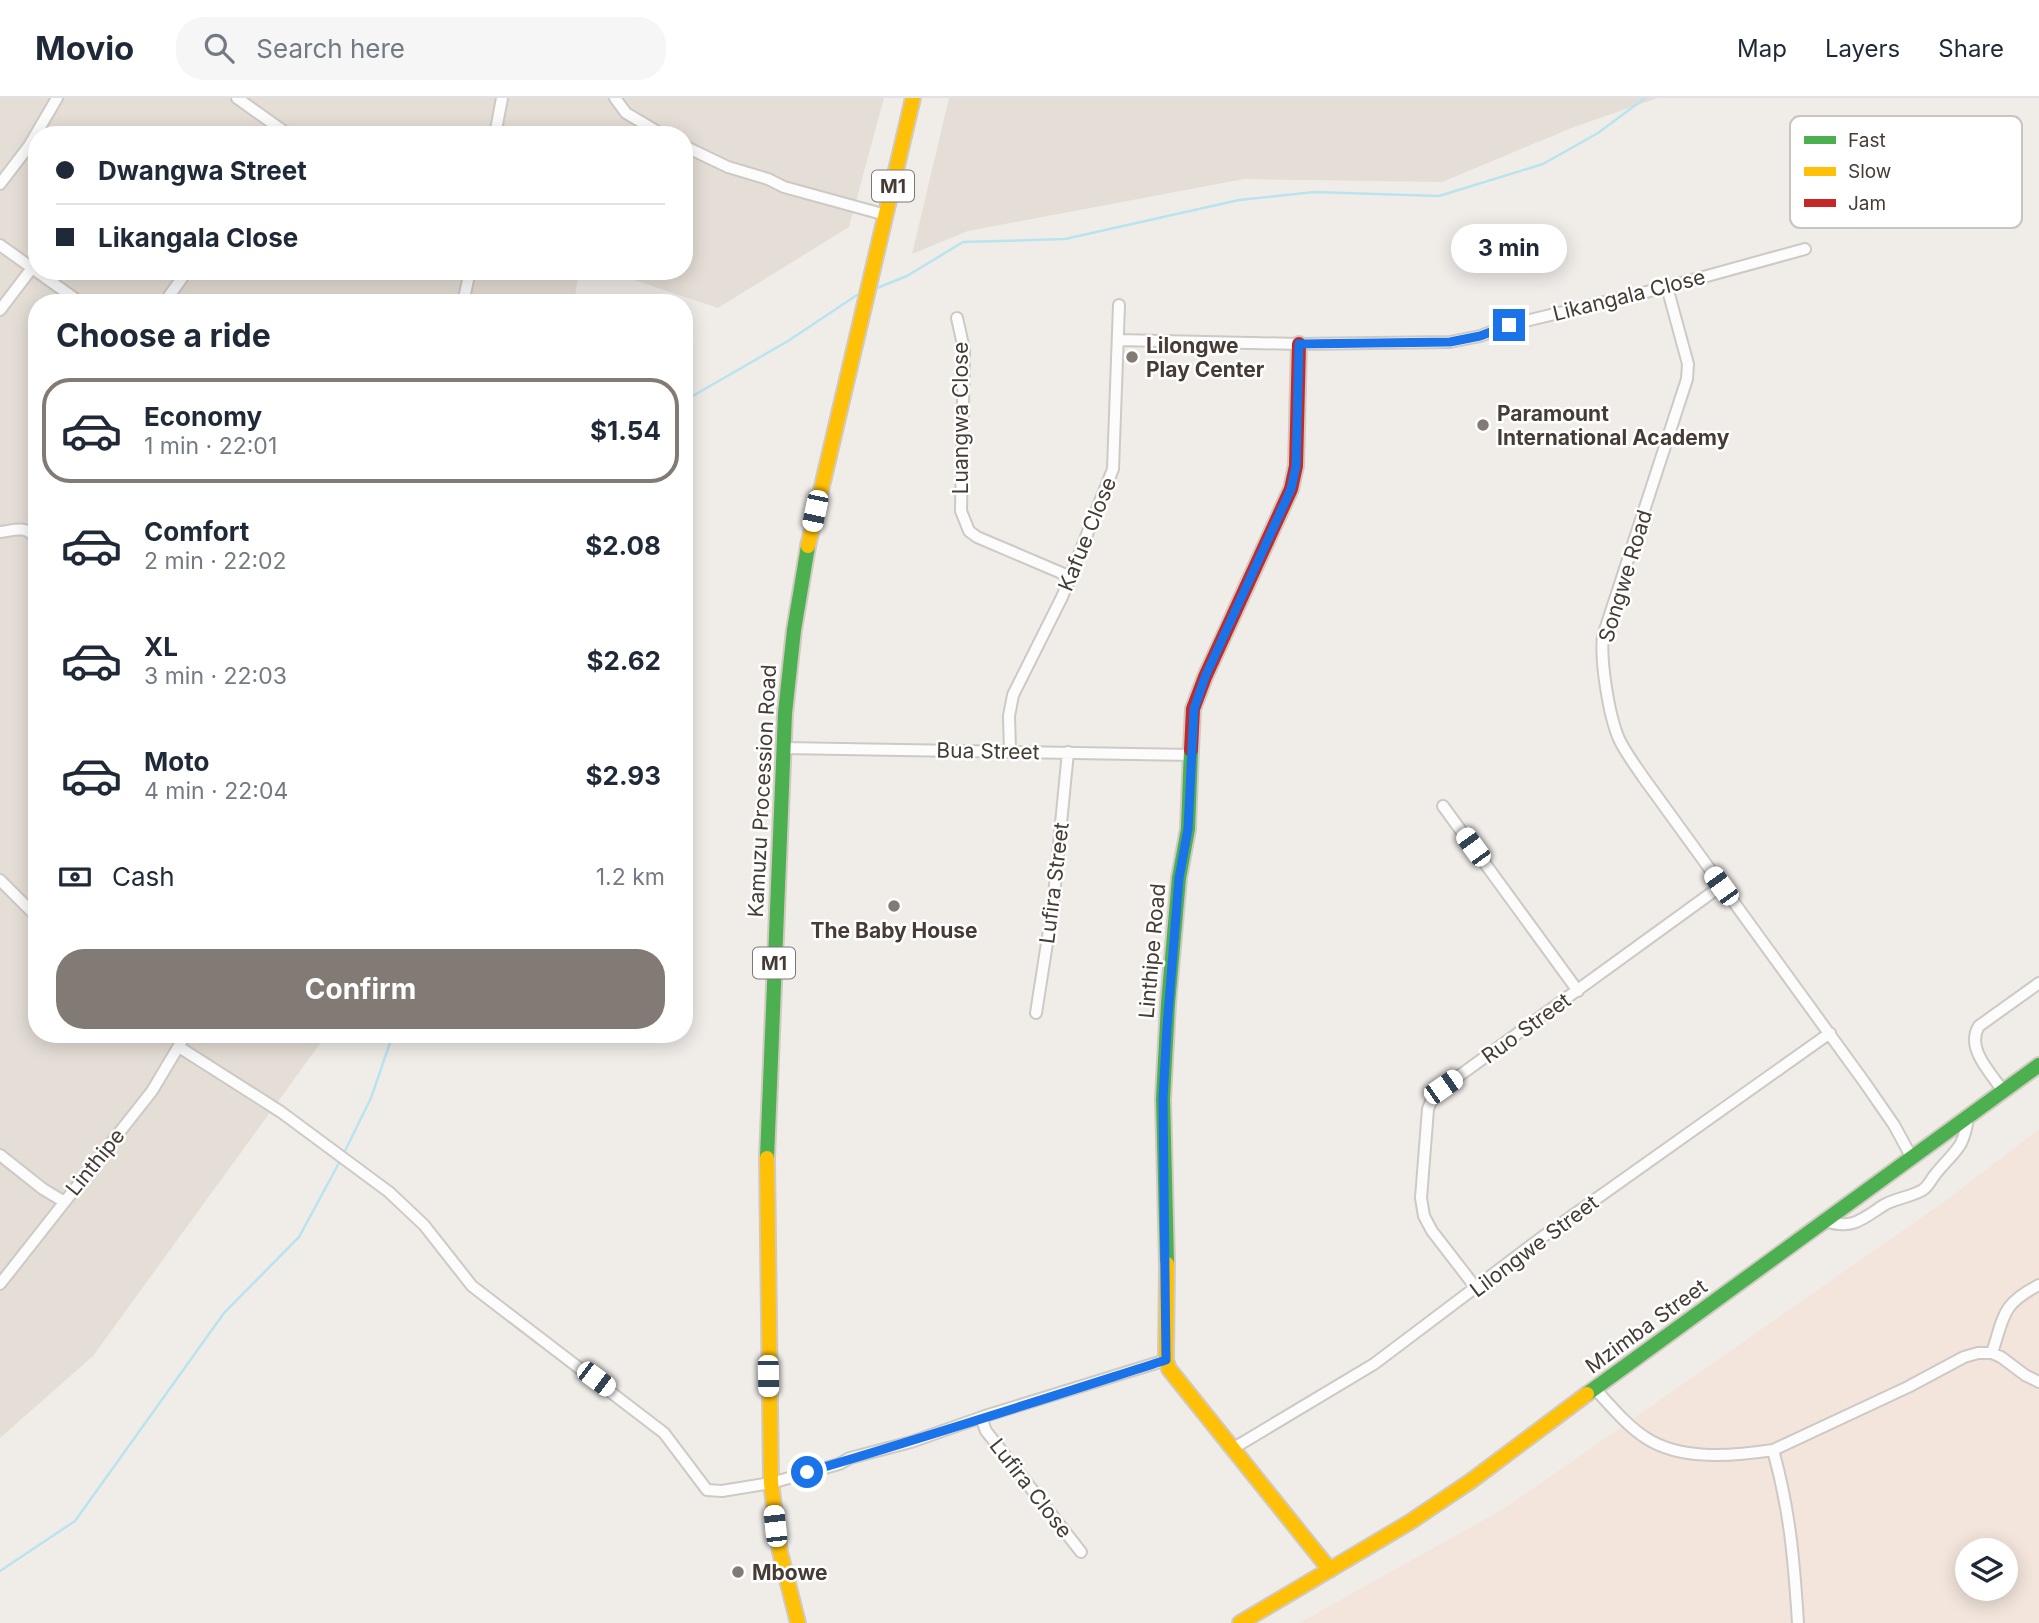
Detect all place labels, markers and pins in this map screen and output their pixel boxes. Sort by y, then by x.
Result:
place label: Lilongwe Play Center [1146,333,1265,382]
marker: Lilongwe Play Center [1124,349,1140,365]
place label: Paramount International Academy [1497,401,1730,450]
marker: Paramount International Academy [1475,417,1491,433]
marker: The Baby House [886,898,902,914]
place label: The Baby House [810,918,978,943]
place label: Mbowe [752,1560,827,1585]
marker: Mbowe [730,1564,746,1580]

